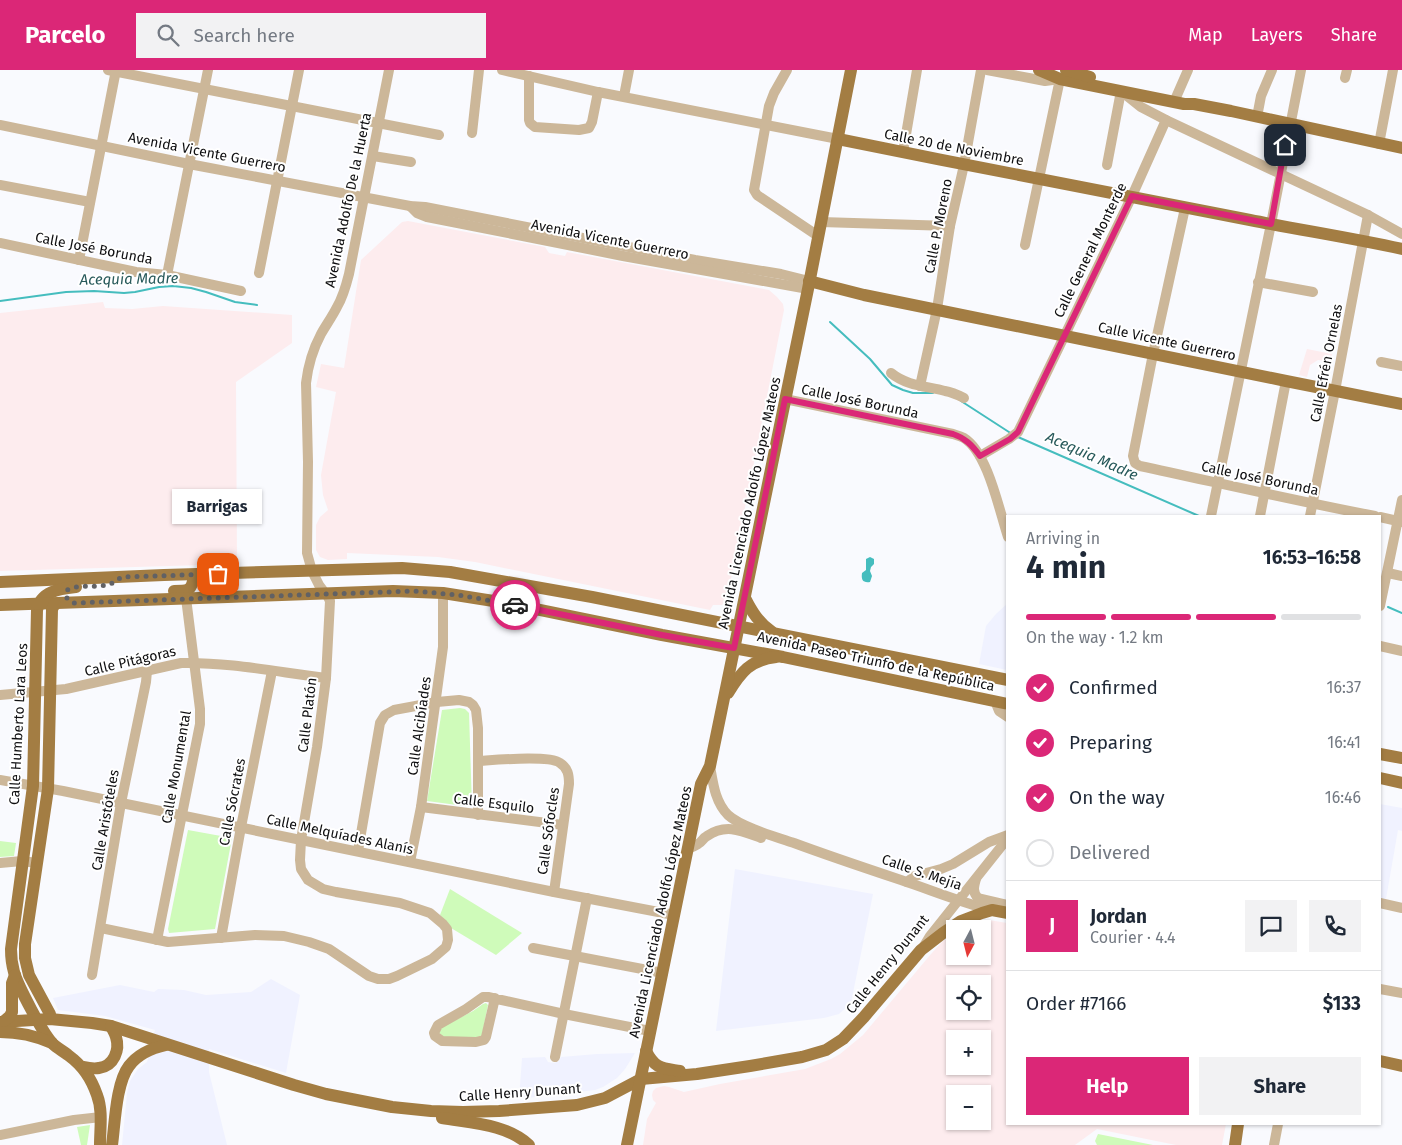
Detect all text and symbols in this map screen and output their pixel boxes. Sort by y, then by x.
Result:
search box [136,13,486,58]
text: Parcelo [25,21,106,49]
icon: search [154,21,182,49]
text: Search here [194,24,295,47]
text: Map [1188,24,1223,46]
text: Layers [1251,24,1303,46]
text: Share [1331,24,1377,46]
street label: Avenida Adolfo De la Huerta [322,111,375,289]
pin [1264,124,1306,166]
street label: Calle 20 de Noviembre [883,126,1025,169]
street label: Avenida Vicente Guerrero [127,129,287,176]
icon: home [1271,131,1299,159]
street label: Calle P. Moreno [921,177,956,275]
street label: Calle General Monterde [1050,180,1131,320]
street label: Avenida Vicente Guerrero [530,216,690,263]
street label: Calle José Borunda [34,229,154,268]
water label: Acequia Madre [78,269,179,289]
street label: Calle Efrén Ornelas [1307,302,1346,424]
street label: Calle Vicente Guerrero [1096,319,1237,364]
street label: Avenida Licenciado Adolfo López Mateos [714,375,785,631]
street label: Calle José Borunda [800,381,920,422]
water label: Acequia Madre [1042,427,1141,484]
street label: Calle José Borunda [1200,458,1320,499]
callout: Barrigas [173,489,263,524]
text: Barrigas [187,497,247,516]
text: Arriving in [1026,529,1100,548]
text: 16:53–16:58 [1263,546,1361,569]
text: 4 min [1026,548,1106,586]
pin [197,553,239,595]
icon: bag [204,560,232,588]
courier [490,580,540,630]
icon: car [501,591,529,619]
street label: Avenida Paseo Triunfo de la República [756,628,996,695]
text: On the way · 1.2 km [1026,628,1164,647]
street label: Calle Humberto Lara Leos [6,642,31,805]
street label: Calle Pitágoras [83,643,178,680]
icon: check [1026,674,1054,702]
street label: Calle Alcibíades [404,675,435,777]
text: Confirmed [1069,676,1158,699]
street label: Calle Platón [294,677,321,754]
text: 16:37 [1327,678,1361,697]
street label: Calle Monumental [158,709,195,825]
icon: check [1026,729,1054,757]
text: Preparing [1069,731,1152,754]
text: 16:41 [1327,733,1361,752]
street label: Calle Sócrates [216,756,249,847]
street label: Calle Aristóteles [88,768,123,872]
street label: Avenida Licenciado Adolfo López Mateos [625,784,696,1040]
icon: check [1026,784,1054,812]
street label: Calle Sófocles [534,786,563,876]
text: On the way [1069,786,1165,809]
text: 16:46 [1325,788,1361,807]
street label: Calle Esquilo [453,790,535,817]
street label: Calle Melquíades Alanís [265,811,415,858]
text: Delivered [1069,841,1151,864]
street label: Calle S. Mejía [880,851,964,894]
button: chat [1245,900,1297,952]
button: phone [1309,900,1361,952]
text: Jordan [1090,905,1147,928]
street label: Calle Henry Dunant [842,911,933,1017]
text: J [1049,914,1055,937]
north arrow [946,920,991,965]
map controls [946,920,991,1130]
text: Courier · 4.4 [1090,928,1176,947]
button: locate [946,975,991,1020]
text: Order #7166 [1026,992,1127,1015]
text: $133 [1323,992,1361,1015]
button: + [946,1030,991,1075]
button: Help [1026,1057,1189,1115]
button: Share [1199,1057,1361,1115]
street label: Calle Henry Dunant [458,1080,583,1105]
button: − [946,1085,991,1130]

